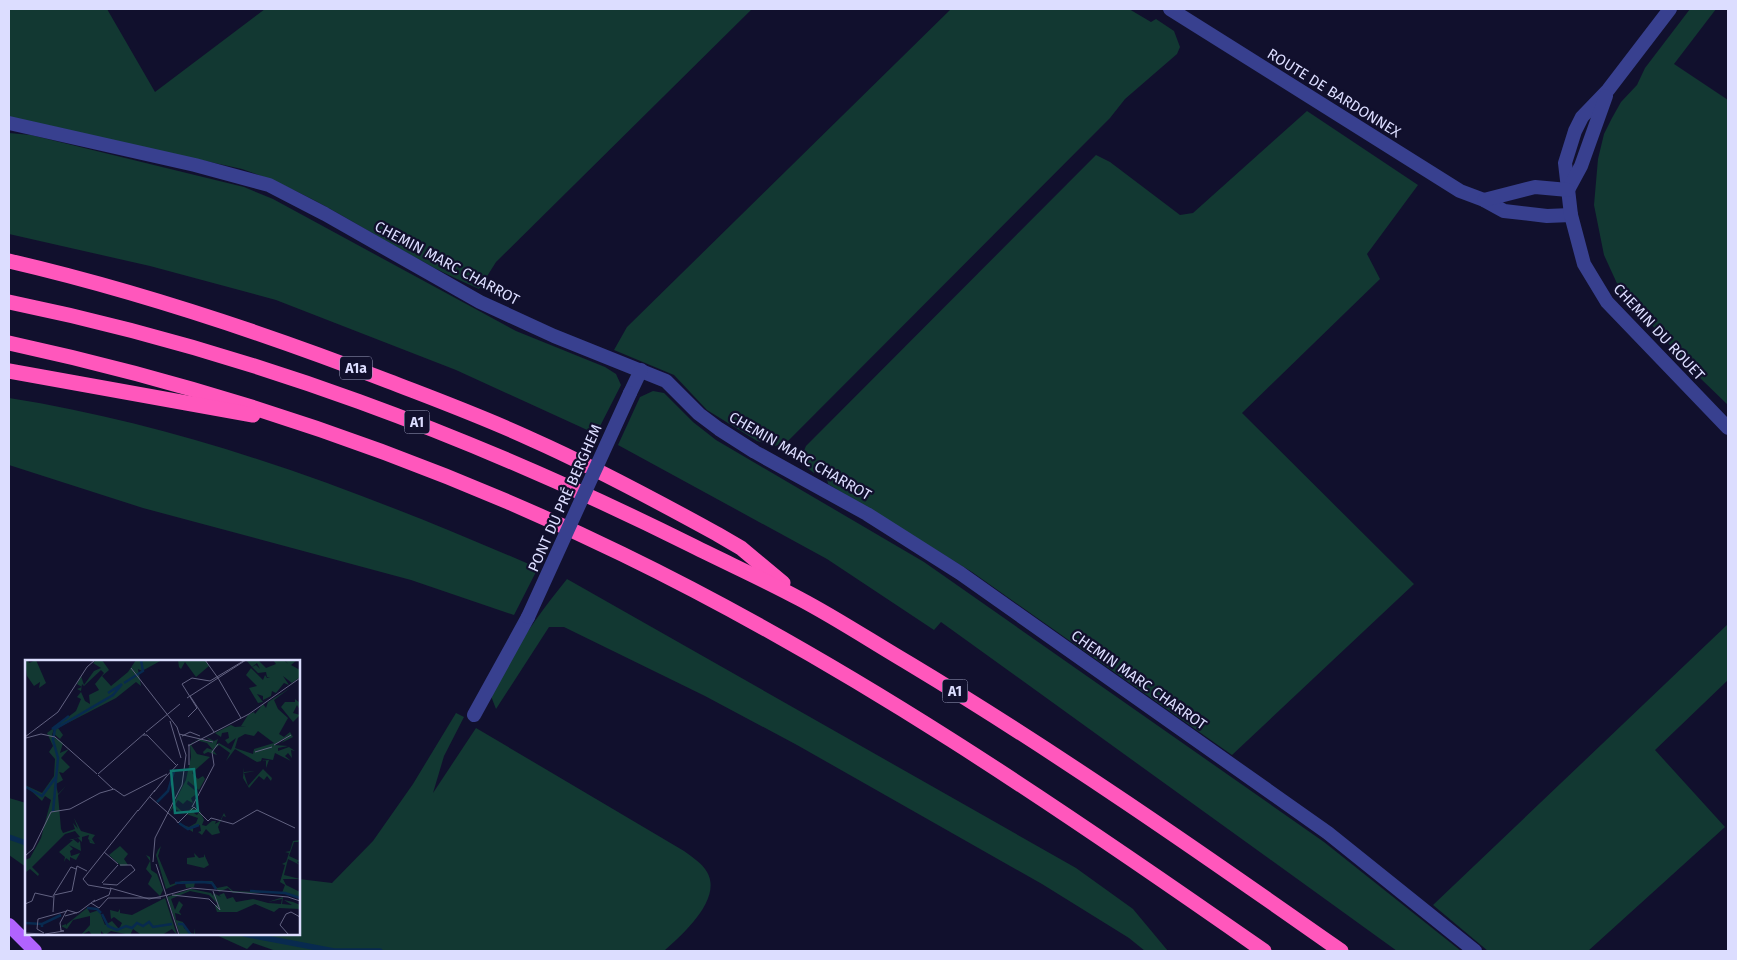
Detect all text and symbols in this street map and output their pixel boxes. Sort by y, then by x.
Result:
street label: ROUTE DE BARDONNEX [1264,45,1405,142]
street label: CHEMIN MARC CHARROT [372,217,523,309]
street label: CHEMIN DU ROUET [1610,280,1709,384]
road number: A1a [340,356,372,379]
street label: CHEMIN MARC CHARROT [726,408,875,504]
road number: A1 [404,411,430,434]
street label: PONT DU PRÉ BERGHEM [524,421,606,575]
street label: CHEMIN MARC CHARROT [1068,626,1210,734]
inset map [25,660,300,935]
road number: A1 [942,679,968,702]

